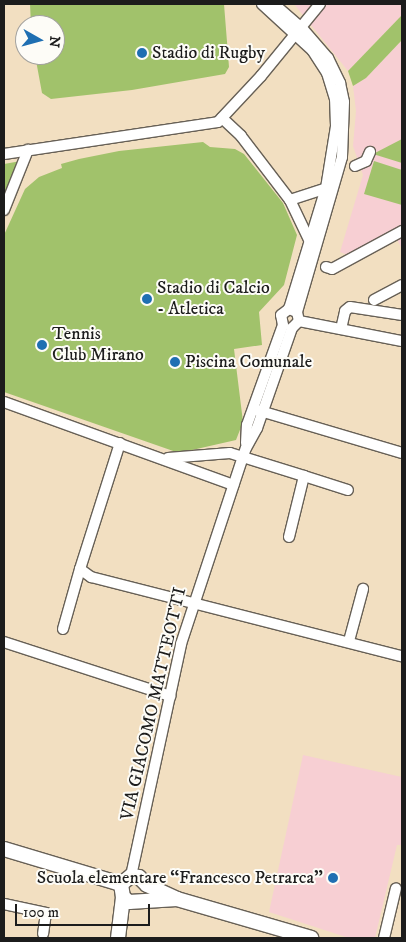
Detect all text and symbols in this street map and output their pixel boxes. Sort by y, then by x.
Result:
north arrow [15,15,65,65]
text: N [44,35,64,49]
place label: Stadio di Rugby [152,42,265,64]
marker: Stadio di Rugby [136,47,148,59]
place label: Stadio di Calcio - Atletica [157,278,270,320]
marker: Stadio di Calcio - Atletica [141,293,153,305]
place label: Tennis Club Mirano [52,324,144,366]
marker: Tennis Club Mirano [36,339,48,351]
place label: Piscina Comunale [185,351,312,373]
marker: Piscina Comunale [169,356,181,368]
street label: VIA GIACOMO MATTEOTTI [117,585,191,823]
place label: Scuola elementare “Francesco Petrarca” [37,867,323,889]
marker: Scuola elementare “Francesco Petrarca” [327,872,339,884]
scale bar [18,894,152,926]
text: 100 m [23,903,59,922]

